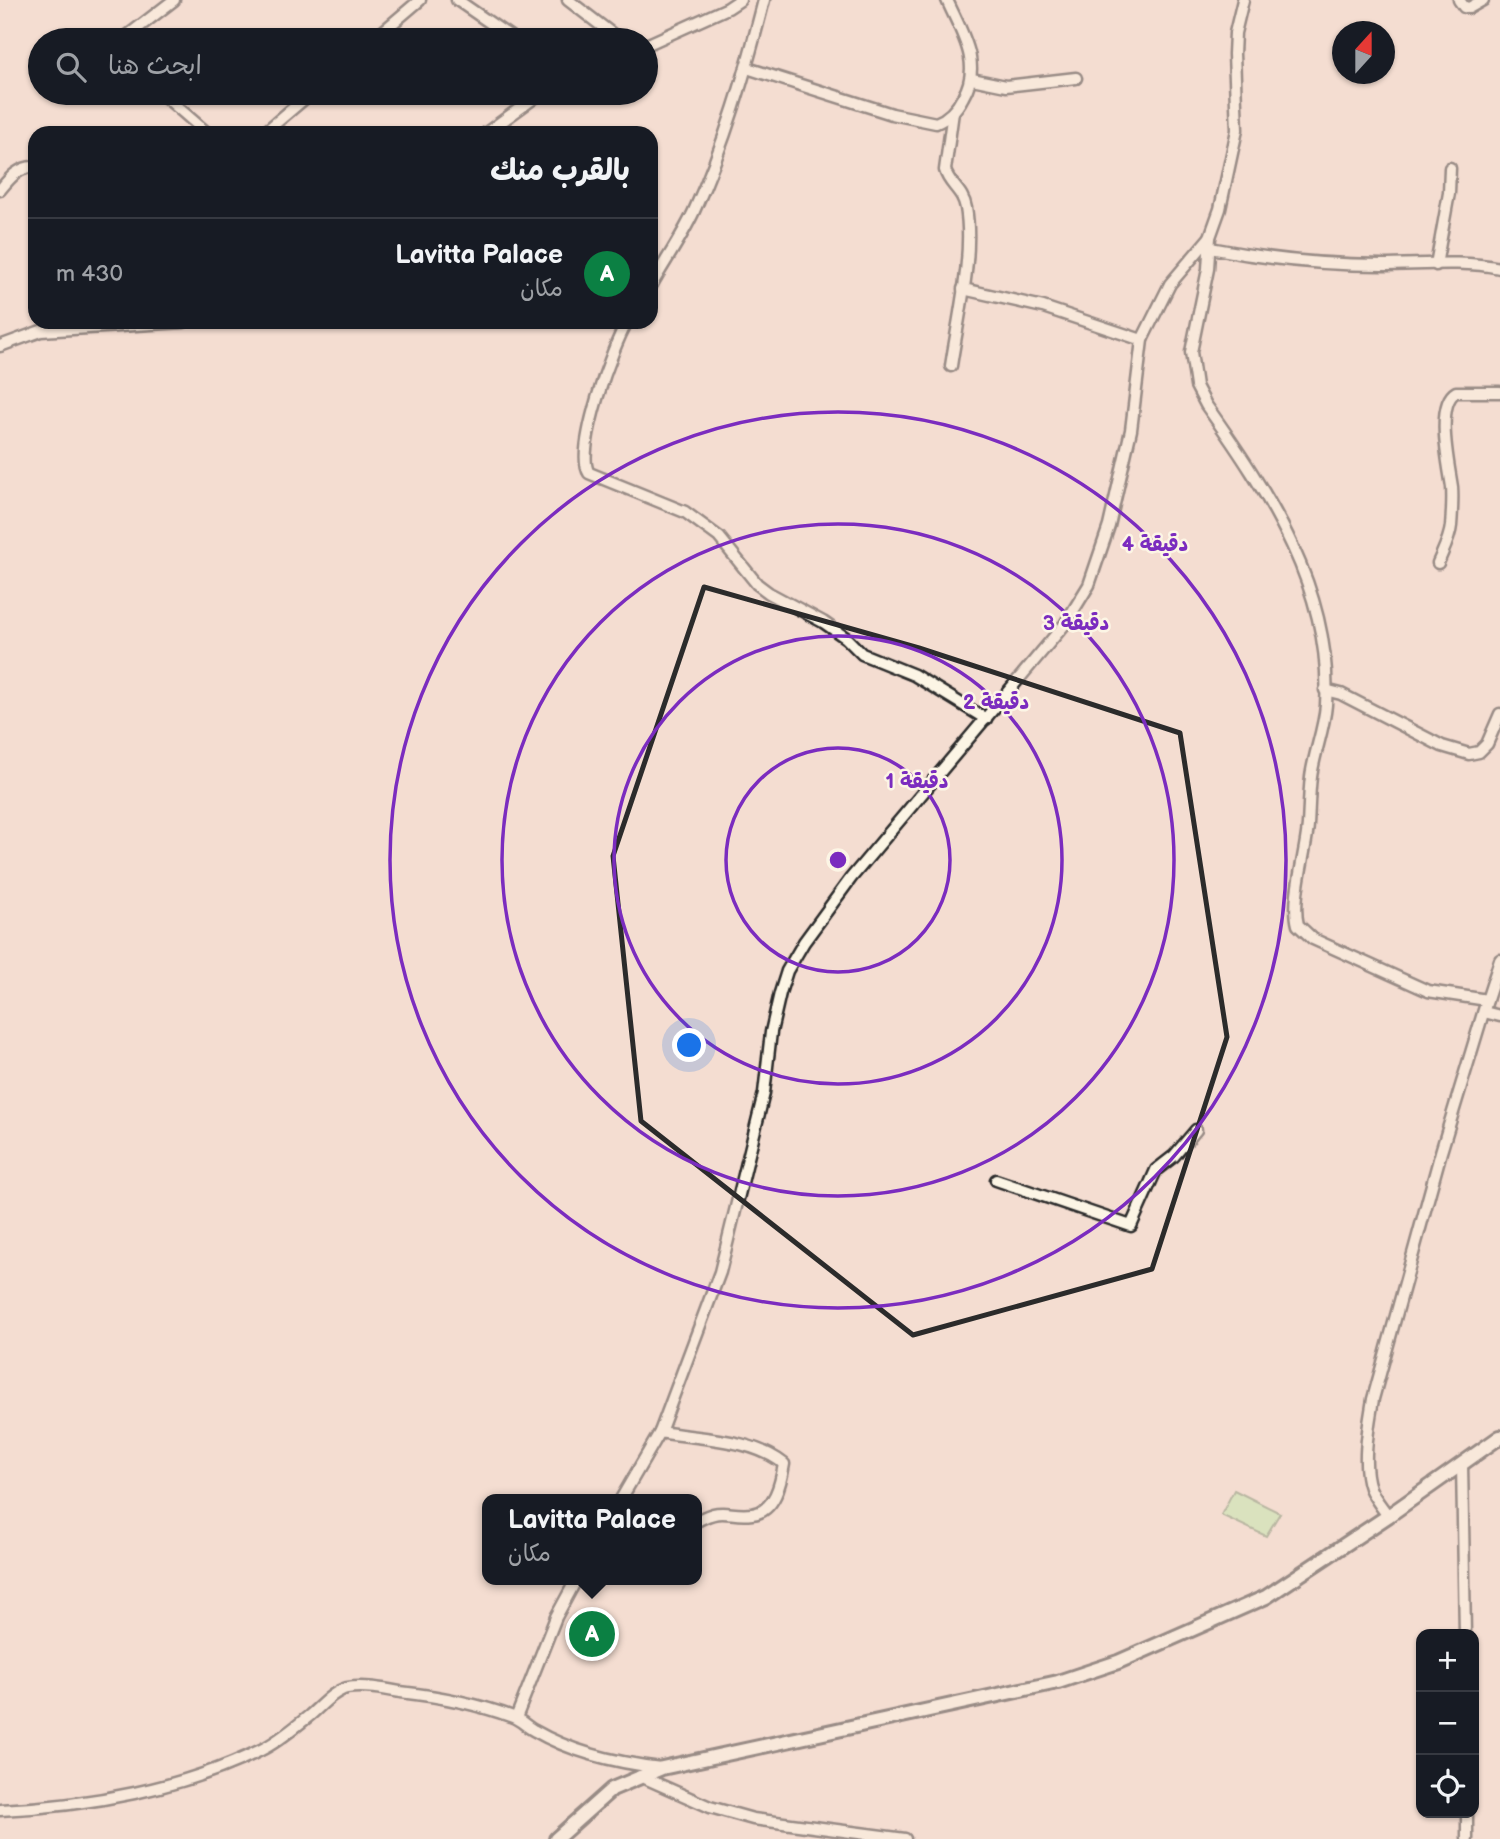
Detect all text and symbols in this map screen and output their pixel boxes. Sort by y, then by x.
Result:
north arrow [1332,21,1395,84]
search box [28,28,658,105]
icon: search [52,48,90,86]
text: ابحث هنا [108,51,202,82]
text: بالقرب منك [490,153,630,189]
text: Lavitta Palace [395,240,563,271]
text: 430 m [56,260,123,288]
text: A [600,260,614,288]
text: مكان [520,275,563,303]
text: 4 دقيقة [1122,532,1188,557]
text: 3 دقيقة [1043,611,1109,636]
text: 2 دقيقة [963,690,1029,715]
text: 1 دقيقة [886,769,948,794]
centre of rings [826,848,850,872]
your location [672,1028,706,1062]
popup [482,1494,702,1585]
text: Lavitta Palace [508,1505,676,1536]
text: مكان [508,1540,551,1568]
pin: A [569,1608,615,1660]
map controls [1416,1629,1479,1818]
button: + [1416,1629,1479,1692]
button: − [1416,1692,1479,1755]
button: locate [1416,1755,1479,1818]

